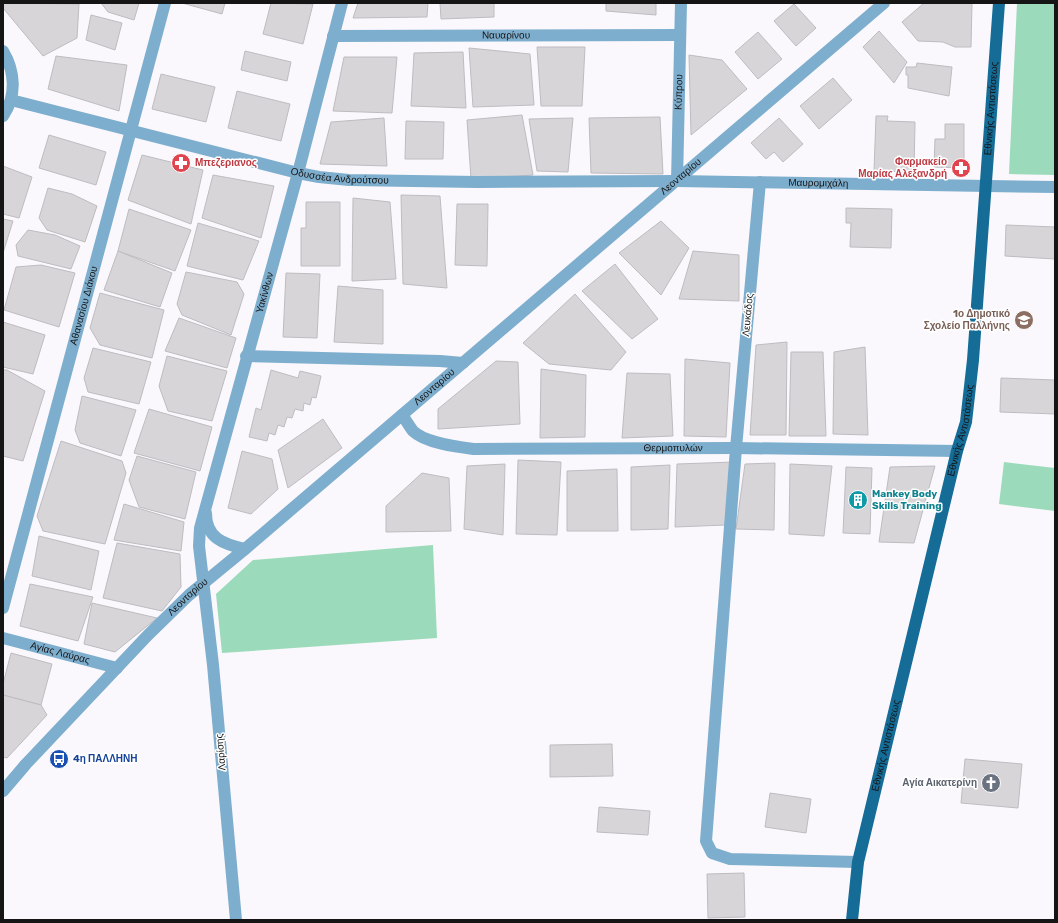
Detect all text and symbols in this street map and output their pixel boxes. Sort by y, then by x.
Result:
street label: Ναυαρίνου [482,29,530,42]
street label: Εθνικής Αντιστάσεως [982,61,1001,156]
street label: Κύπρου [673,74,685,110]
pharmacy icon: Μπεζεριανος [170,152,192,174]
street label: Λεονταρίου [658,156,704,198]
place label: Φαρμακείο Μαρίας Αλεξανδρή [858,156,947,180]
place label: Μπεζεριανος [195,157,257,169]
pharmacy icon: Φαρμακείο Μαρίας Αλεξανδρή [950,157,972,179]
street label: Οδυσσέα Ανδρούτσου [289,165,389,187]
street label: Μαυρομιχάλη [788,177,848,190]
street label: Αθανασίου Διάκου [68,265,100,346]
street label: Υακίνθων [254,271,276,315]
street label: Λευκάδος [740,293,756,337]
place label: 1ο Δημοτικό Σχολείο Παλλήνης [924,308,1010,332]
school or university icon: 1ο Δημοτικό Σχολείο Παλλήνης [1013,309,1035,331]
street label: Λεονταρίου [411,366,457,408]
street label: Εθνικής Αντιστάσεως [945,384,976,478]
street label: Θερμοπυλών [644,442,703,454]
place label: Mankey Body Skills Training [872,488,942,512]
building icon: Mankey Body Skills Training [847,489,869,511]
street label: Λεονταρίου [165,576,210,618]
street label: Αγίας Λαύρας [29,639,91,667]
street label: Εθνικής Αντιστάσεως [869,698,903,793]
street label: Λαρίσης [213,733,229,771]
bus stop icon: 4η ΠΑΛΛΗΝΗ [48,748,70,770]
place label: 4η ΠΑΛΛΗΝΗ [73,753,138,765]
church icon: Αγία Αικατερίνη [980,772,1002,794]
place label: Αγία Αικατερίνη [902,777,977,789]

